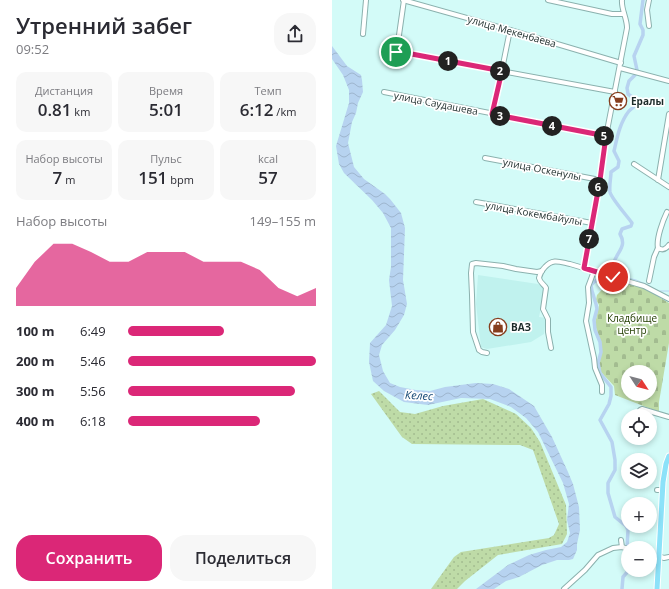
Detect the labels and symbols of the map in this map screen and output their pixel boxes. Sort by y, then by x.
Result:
street label: улица Мекенбаева [466,12,558,50]
pin [379,35,413,69]
pin: 1 [438,51,458,71]
pin: 2 [490,61,510,81]
street label: улица Саудашева [393,88,479,118]
supermarket icon: Ералы [608,91,628,111]
place label: Ералы [631,94,664,108]
pin: 3 [490,106,510,126]
pin: 4 [542,116,562,136]
pin: 5 [594,126,614,146]
street label: улица Оскенулы [502,155,582,183]
pin: 6 [588,177,608,197]
street label: улица Кокембайулы [485,198,583,228]
pin: 7 [579,229,599,249]
pin [596,260,630,294]
park label: Кладбище центр [607,311,657,337]
shop icon: ВАЗ [488,317,508,337]
place label: ВАЗ [511,320,532,334]
north arrow [621,365,657,401]
water label: Келес [405,387,434,403]

